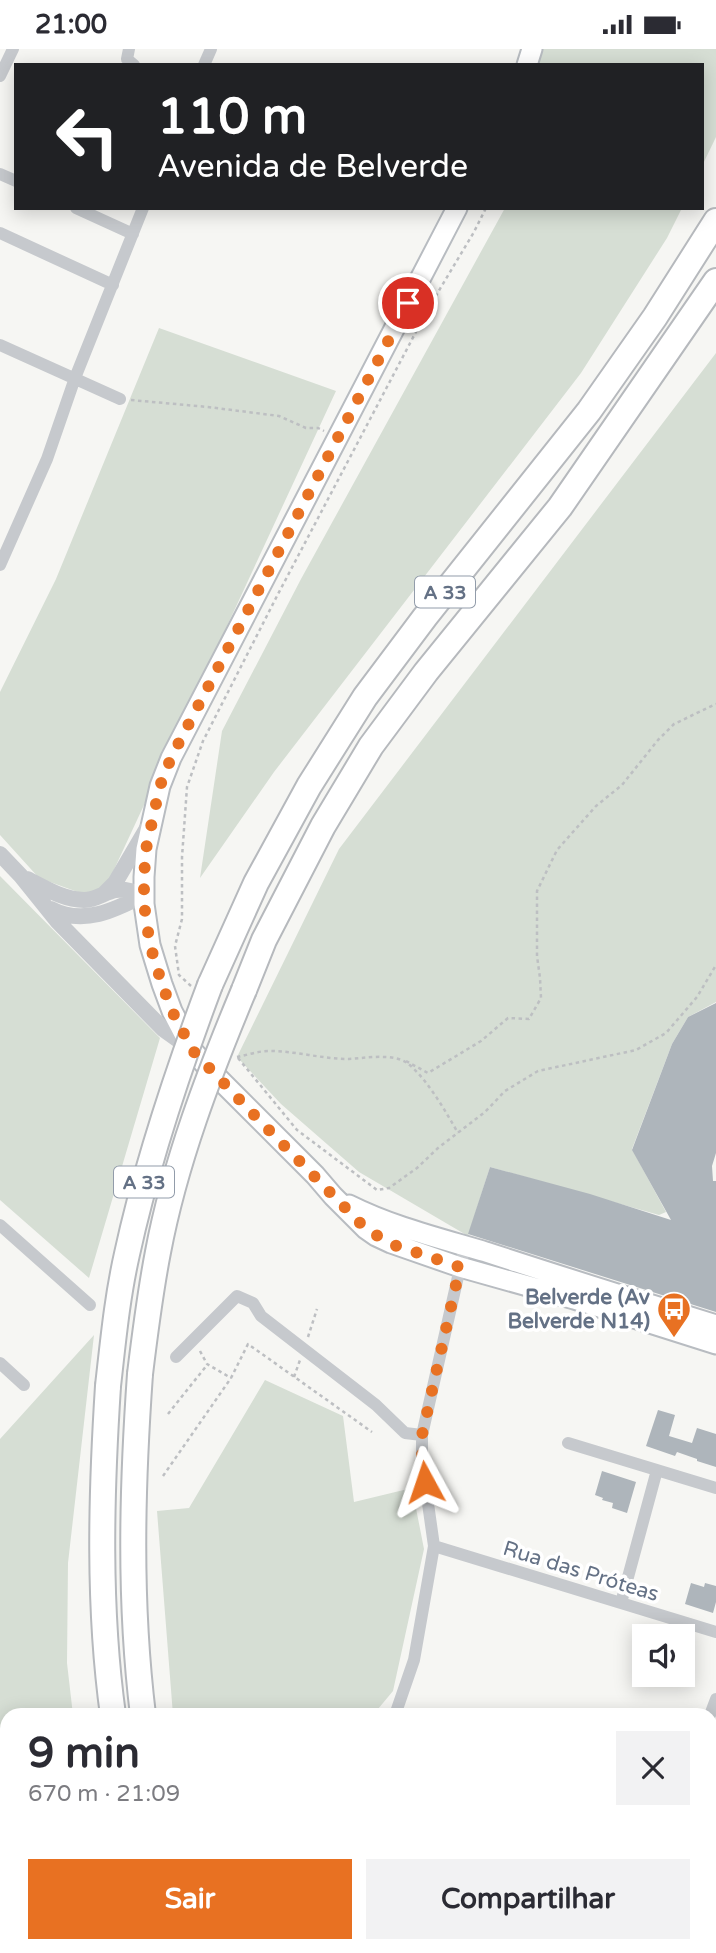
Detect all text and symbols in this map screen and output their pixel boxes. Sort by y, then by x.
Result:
text: 21:00 [35,9,107,40]
text: 110 m [157,88,307,147]
icon: left [42,91,133,182]
text: Avenida de Belverde [157,148,468,186]
pin [378,273,438,333]
icon: arrive [389,284,427,322]
road number: A 33 [415,577,475,607]
road number: A 33 [114,1167,174,1197]
place label: Belverde (Av Belverde N14) [507,1285,650,1334]
bus stop icon: Belverde (Av Belverde N14) [655,1290,693,1339]
position arrow [388,1445,462,1519]
street label: Rua das Próteas [500,1536,662,1607]
map controls [632,1624,695,1687]
button: sound [632,1624,695,1687]
text: 9 min [28,1728,140,1779]
button: close [616,1731,690,1805]
text: 670 m · 21:09 [28,1780,180,1808]
button: Sair [28,1859,352,1939]
button: Compartilhar [366,1859,690,1939]

